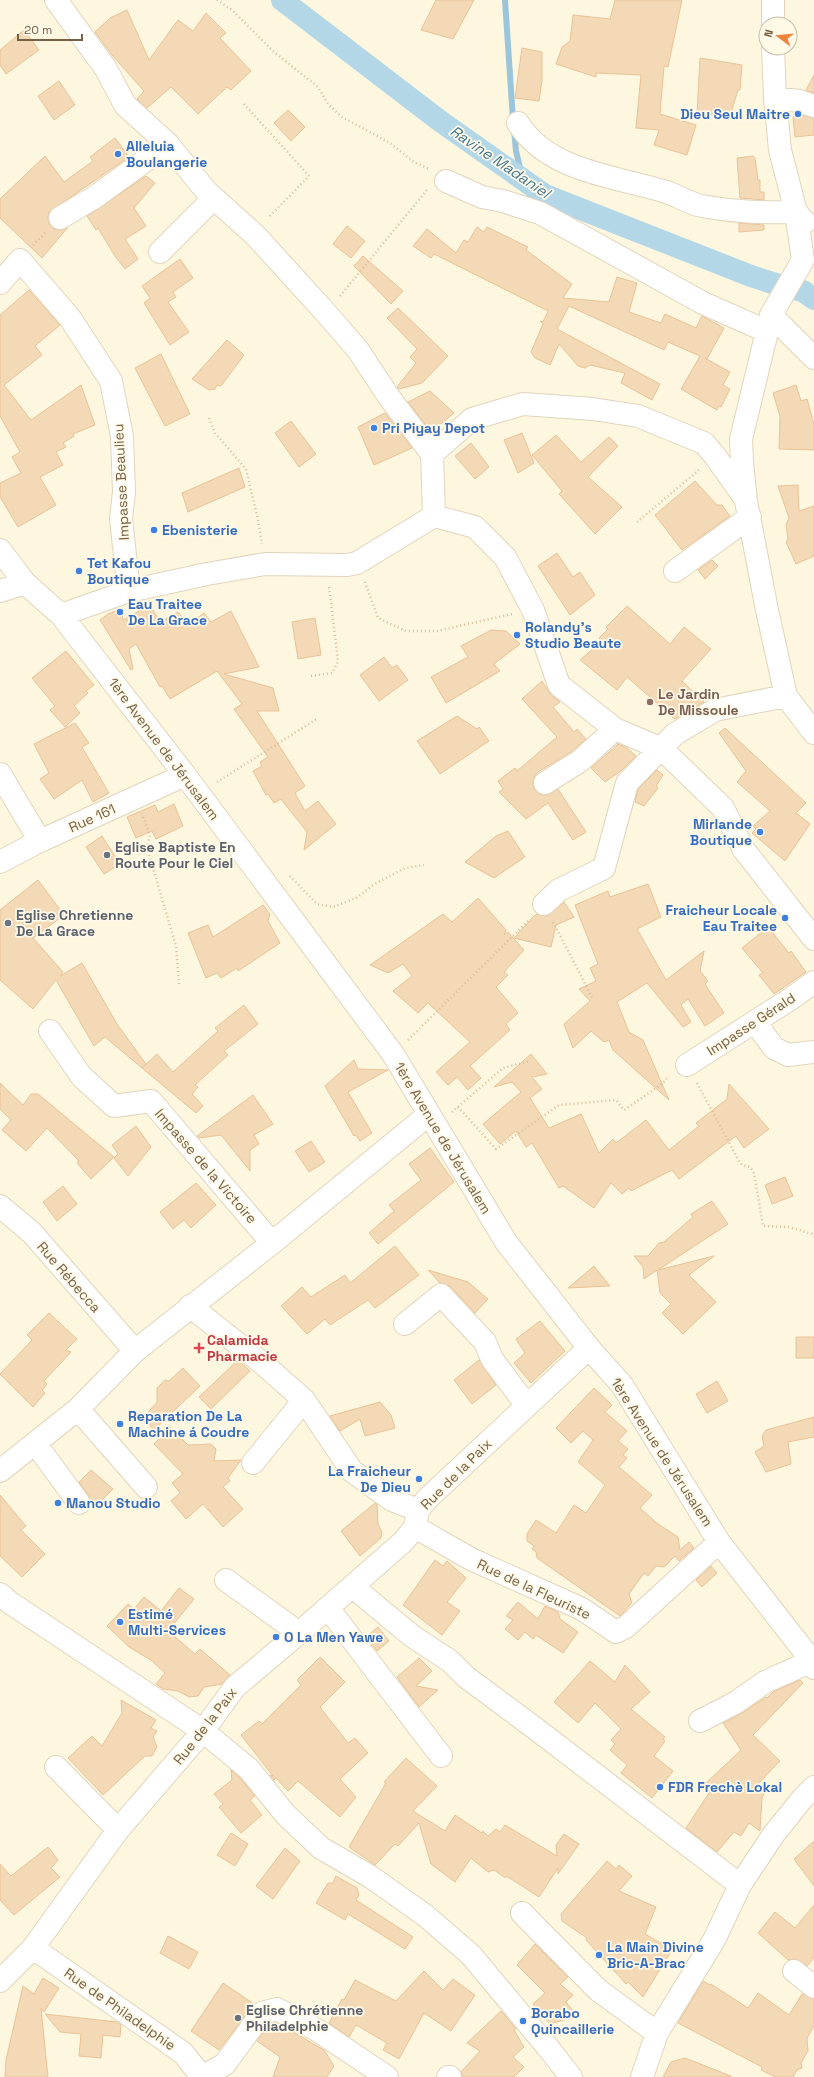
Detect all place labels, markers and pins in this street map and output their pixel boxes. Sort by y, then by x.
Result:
place label: Dieu Seul Maitre [680,105,790,123]
marker: Dieu Seul Maitre [793,109,803,119]
place label: Alleluia Boulangerie [126,137,207,171]
marker: Alleluia Boulangerie [113,149,123,159]
place label: Pri Piyay Depot [382,419,485,437]
marker: Pri Piyay Depot [369,423,379,433]
place label: Ebenisterie [162,521,238,539]
marker: Ebenisterie [149,525,159,535]
place label: Tet Kafou Boutique [87,554,151,588]
marker: Tet Kafou Boutique [74,566,84,576]
place label: Eau Traitee De La Grace [128,595,207,629]
marker: Eau Traitee De La Grace [115,607,125,617]
place label: Rolandy's Studio Beaute [525,618,621,652]
marker: Rolandy's Studio Beaute [512,630,522,640]
place label: Le Jardin De Missoule [658,685,739,719]
marker: Le Jardin De Missoule [645,697,655,707]
place label: Mirlande Boutique [690,815,752,849]
marker: Mirlande Boutique [755,827,765,837]
place label: Eglise Baptiste En Route Pour le Ciel [115,838,236,872]
marker: Eglise Baptiste En Route Pour le Ciel [102,850,112,860]
place label: Fraicheur Locale Eau Traitee [665,901,777,935]
place label: Eglise Chretienne De La Grace [16,906,133,940]
marker: Fraicheur Locale Eau Traitee [780,913,790,923]
marker: Eglise Chretienne De La Grace [3,918,13,928]
place label: Calamida Pharmacie [207,1331,278,1365]
marker: Calamida Pharmacie [194,1343,204,1353]
place label: Reparation De La Machine á Coudre [128,1407,249,1441]
marker: Reparation De La Machine á Coudre [115,1419,125,1429]
place label: La Fraicheur De Dieu [328,1462,411,1496]
marker: La Fraicheur De Dieu [414,1474,424,1484]
place label: Manou Studio [66,1494,161,1512]
marker: Manou Studio [53,1498,63,1508]
place label: Estimé Multi-Services [128,1605,226,1639]
marker: Estimé Multi-Services [115,1617,125,1627]
place label: O La Men Yawe [284,1628,383,1646]
marker: O La Men Yawe [271,1632,281,1642]
place label: FDR Frechè Lokal [668,1778,782,1796]
marker: FDR Frechè Lokal [655,1782,665,1792]
place label: La Main Divine Bric-A-Brac [607,1938,704,1972]
marker: La Main Divine Bric-A-Brac [594,1950,604,1960]
place label: Eglise Chrétienne Philadelphie [246,2001,363,2035]
place label: Borabo Quincaillerie [531,2004,614,2038]
marker: Eglise Chrétienne Philadelphie [233,2013,243,2023]
marker: Borabo Quincaillerie [518,2016,528,2026]

